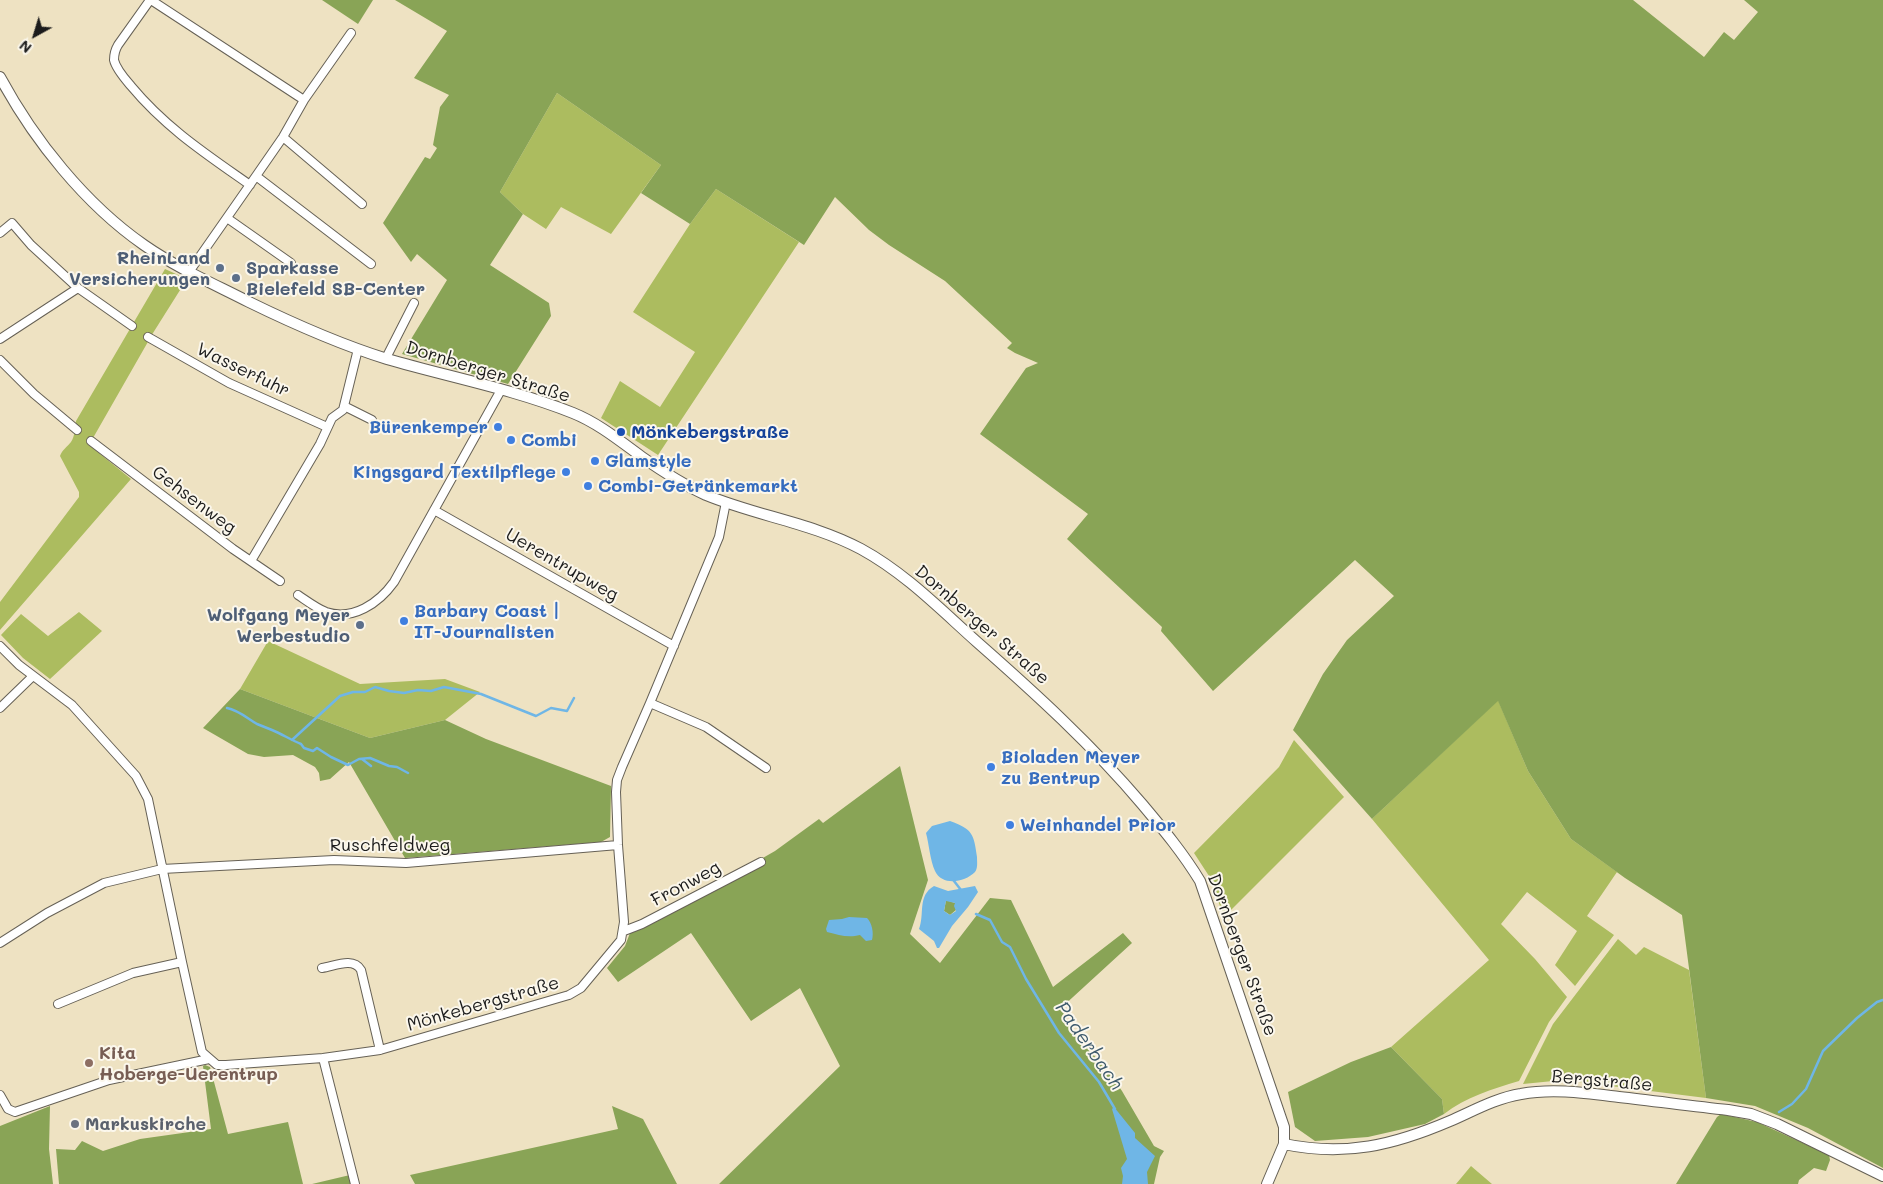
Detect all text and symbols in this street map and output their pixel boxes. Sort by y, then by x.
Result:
north arrow [10,10,60,60]
text: N [15,36,35,58]
place label: RheinLand Versicherungen [69,247,210,290]
place label: Sparkasse Bielefeld SB-Center [246,257,425,300]
marker: RheinLand Versicherungen [214,262,226,274]
marker: Sparkasse Bielefeld SB-Center [230,272,242,284]
street label: Dornberger Straße [403,337,573,407]
street label: Wasserfuhr [193,338,293,402]
place label: Bürenkemper [369,416,488,438]
marker: Bürenkemper [492,421,504,433]
place label: Mönkebergstraße [631,421,789,443]
marker: Mönkebergstraße [615,426,627,438]
place label: Combi [521,429,577,451]
marker: Combi [505,434,517,446]
place label: Glamstyle [605,450,691,472]
marker: Glamstyle [589,455,601,467]
street label: Gehsenweg [148,461,240,539]
place label: Kingsgard Textilpflege [353,461,556,483]
marker: Kingsgard Textilpflege [560,466,572,478]
place label: Combi-Getränkemarkt [598,475,798,497]
marker: Combi-Getränkemarkt [582,480,594,492]
street label: Uerentrupweg [502,524,622,606]
street label: Dornberger Straße [910,561,1054,689]
place label: Barbary Coast | IT-Journalisten [414,600,559,642]
place label: Wolfgang Meyer Werbestudio [207,604,350,646]
marker: Barbary Coast | IT-Journalisten [398,615,410,627]
marker: Wolfgang Meyer Werbestudio [354,619,366,631]
place label: Bioladen Meyer zu Bentrup [1001,746,1140,789]
marker: Bioladen Meyer zu Bentrup [985,761,997,773]
place label: Weinhandel Prior [1020,814,1176,836]
marker: Weinhandel Prior [1004,819,1016,831]
street label: Ruschfeldweg [330,834,450,856]
street label: Fronweg [648,857,724,911]
street label: Dornberger Straße [1203,871,1281,1039]
street label: Mönkebergstraße [404,972,562,1036]
water label: Paderbach [1050,997,1128,1095]
place label: Kita Hoberge-Uerentrup [99,1042,278,1084]
marker: Kita Hoberge-Uerentrup [83,1057,95,1069]
street label: Bergstraße [1551,1066,1653,1096]
place label: Markuskirche [85,1113,206,1135]
marker: Markuskirche [69,1118,81,1130]

